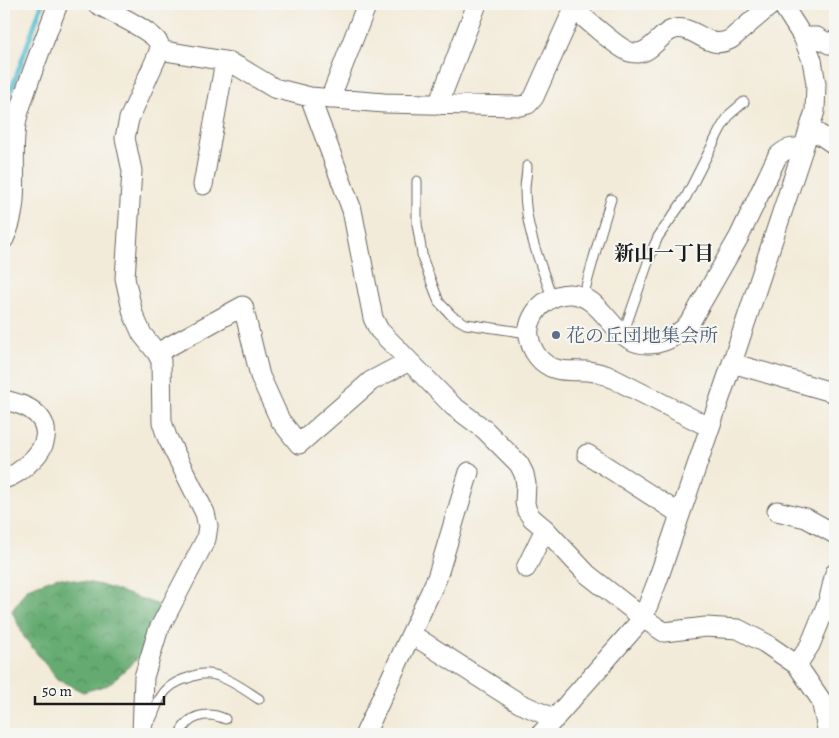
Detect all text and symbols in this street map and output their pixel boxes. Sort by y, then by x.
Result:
district label: 新山一丁目 [614,240,714,267]
place label: 花の丘団地集会所 [566,323,718,349]
marker: 花の丘団地集会所 [550,329,562,341]
scale bar [35,673,164,705]
text: 50 m [42,681,72,701]

